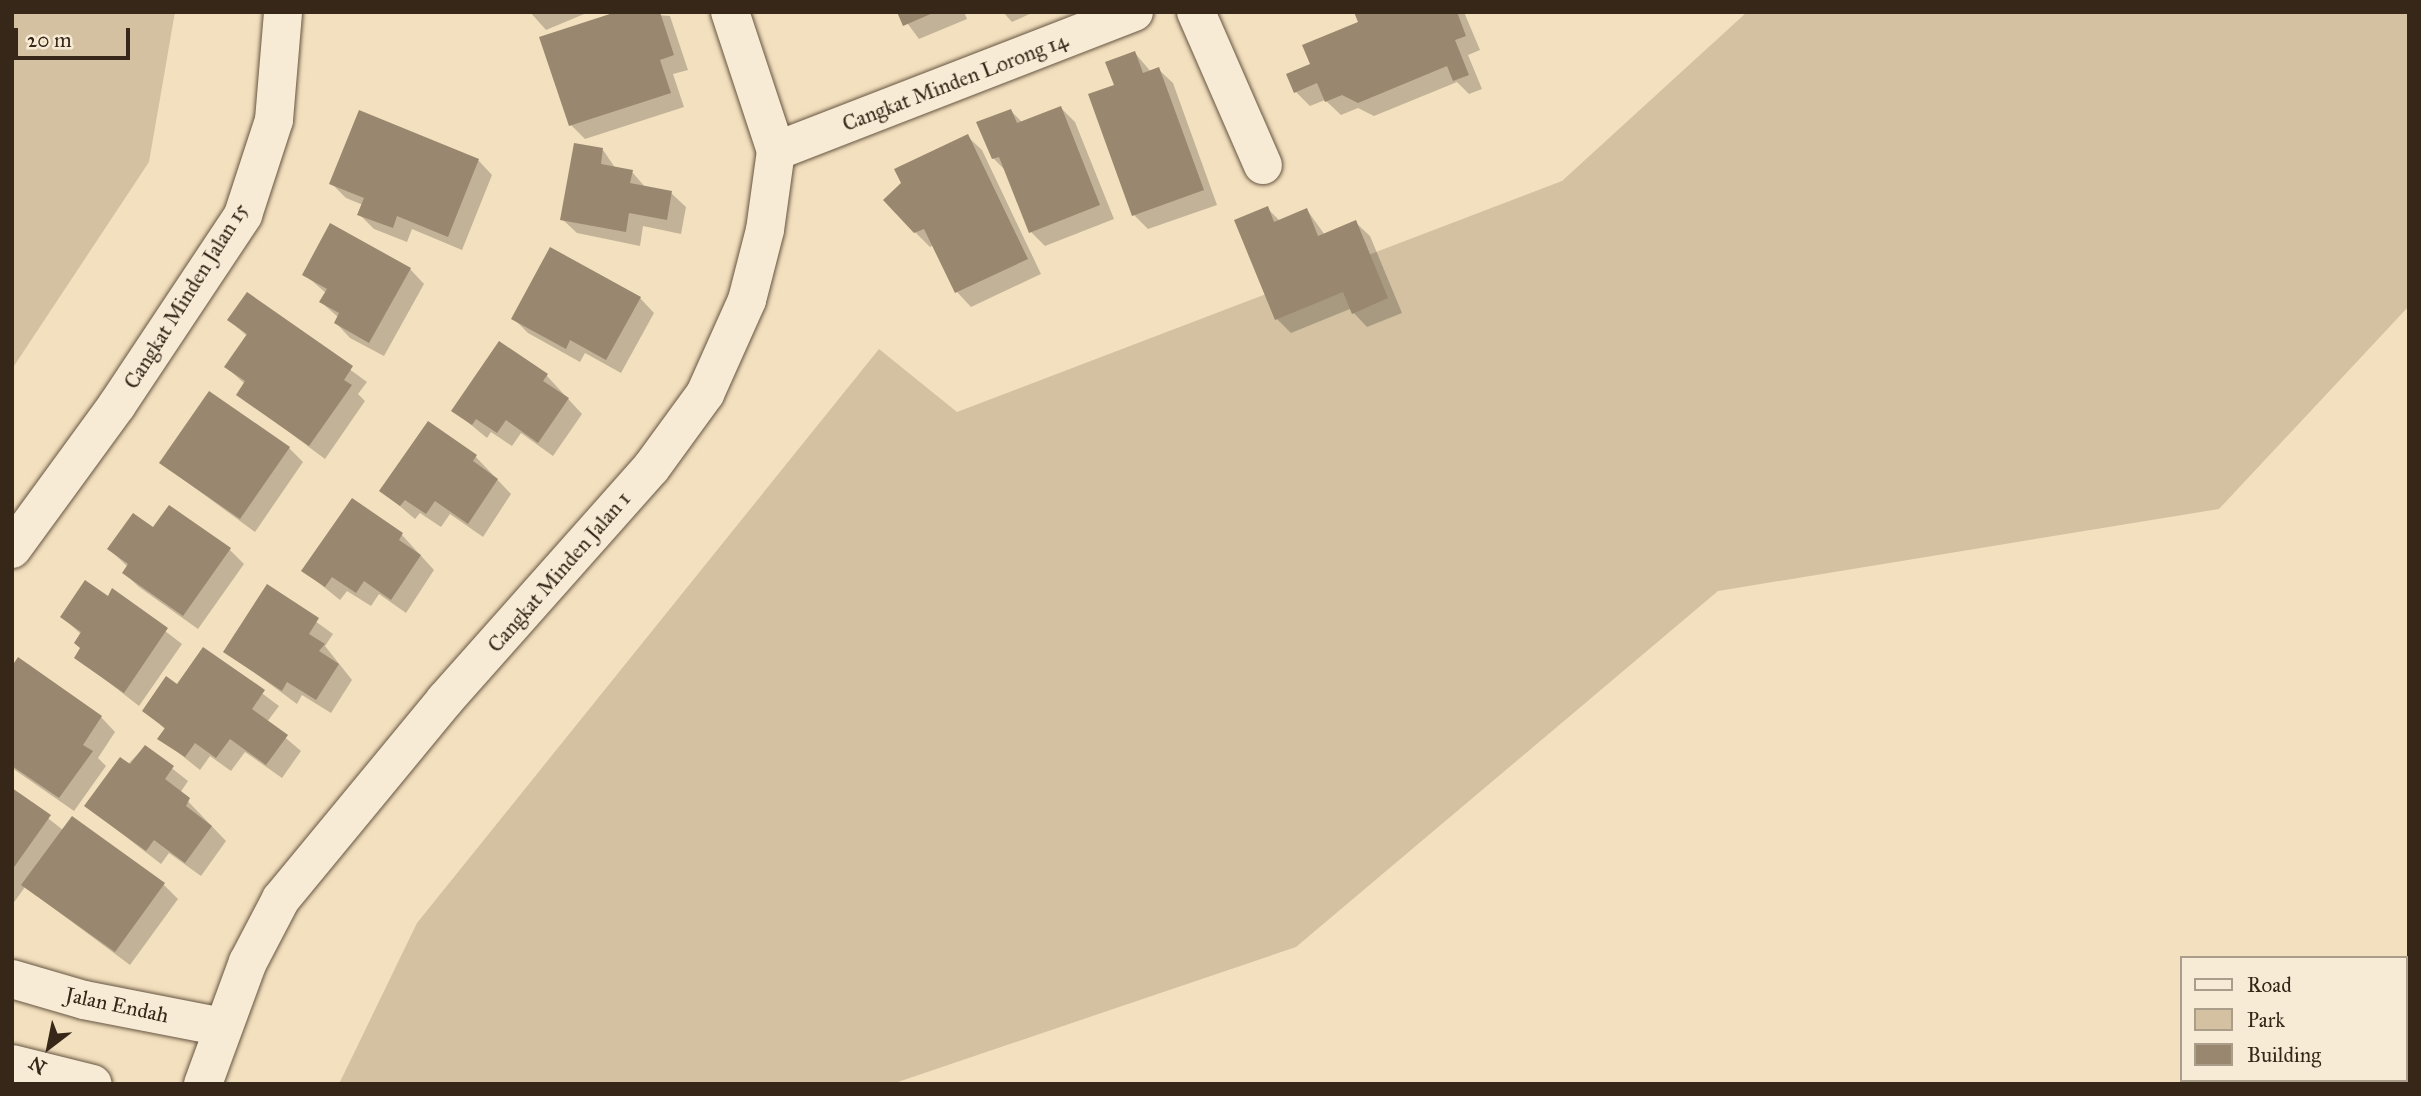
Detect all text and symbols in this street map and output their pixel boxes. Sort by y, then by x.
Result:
scale bar [18,14,133,58]
text: 20 m [27,27,72,53]
street label: Cangkat Minden Lorong 14 [839,27,1071,137]
street label: Cangkat Minden Jalan 15 [119,199,253,393]
street label: Cangkat Minden Jalan 1 [482,487,636,657]
legend [2180,956,2407,1082]
text: Road [2247,972,2292,998]
street label: Jalan Endah [63,982,171,1028]
text: Park [2247,1007,2285,1033]
north arrow [14,1012,84,1082]
text: Building [2247,1042,2321,1068]
text: N [25,1051,51,1079]

